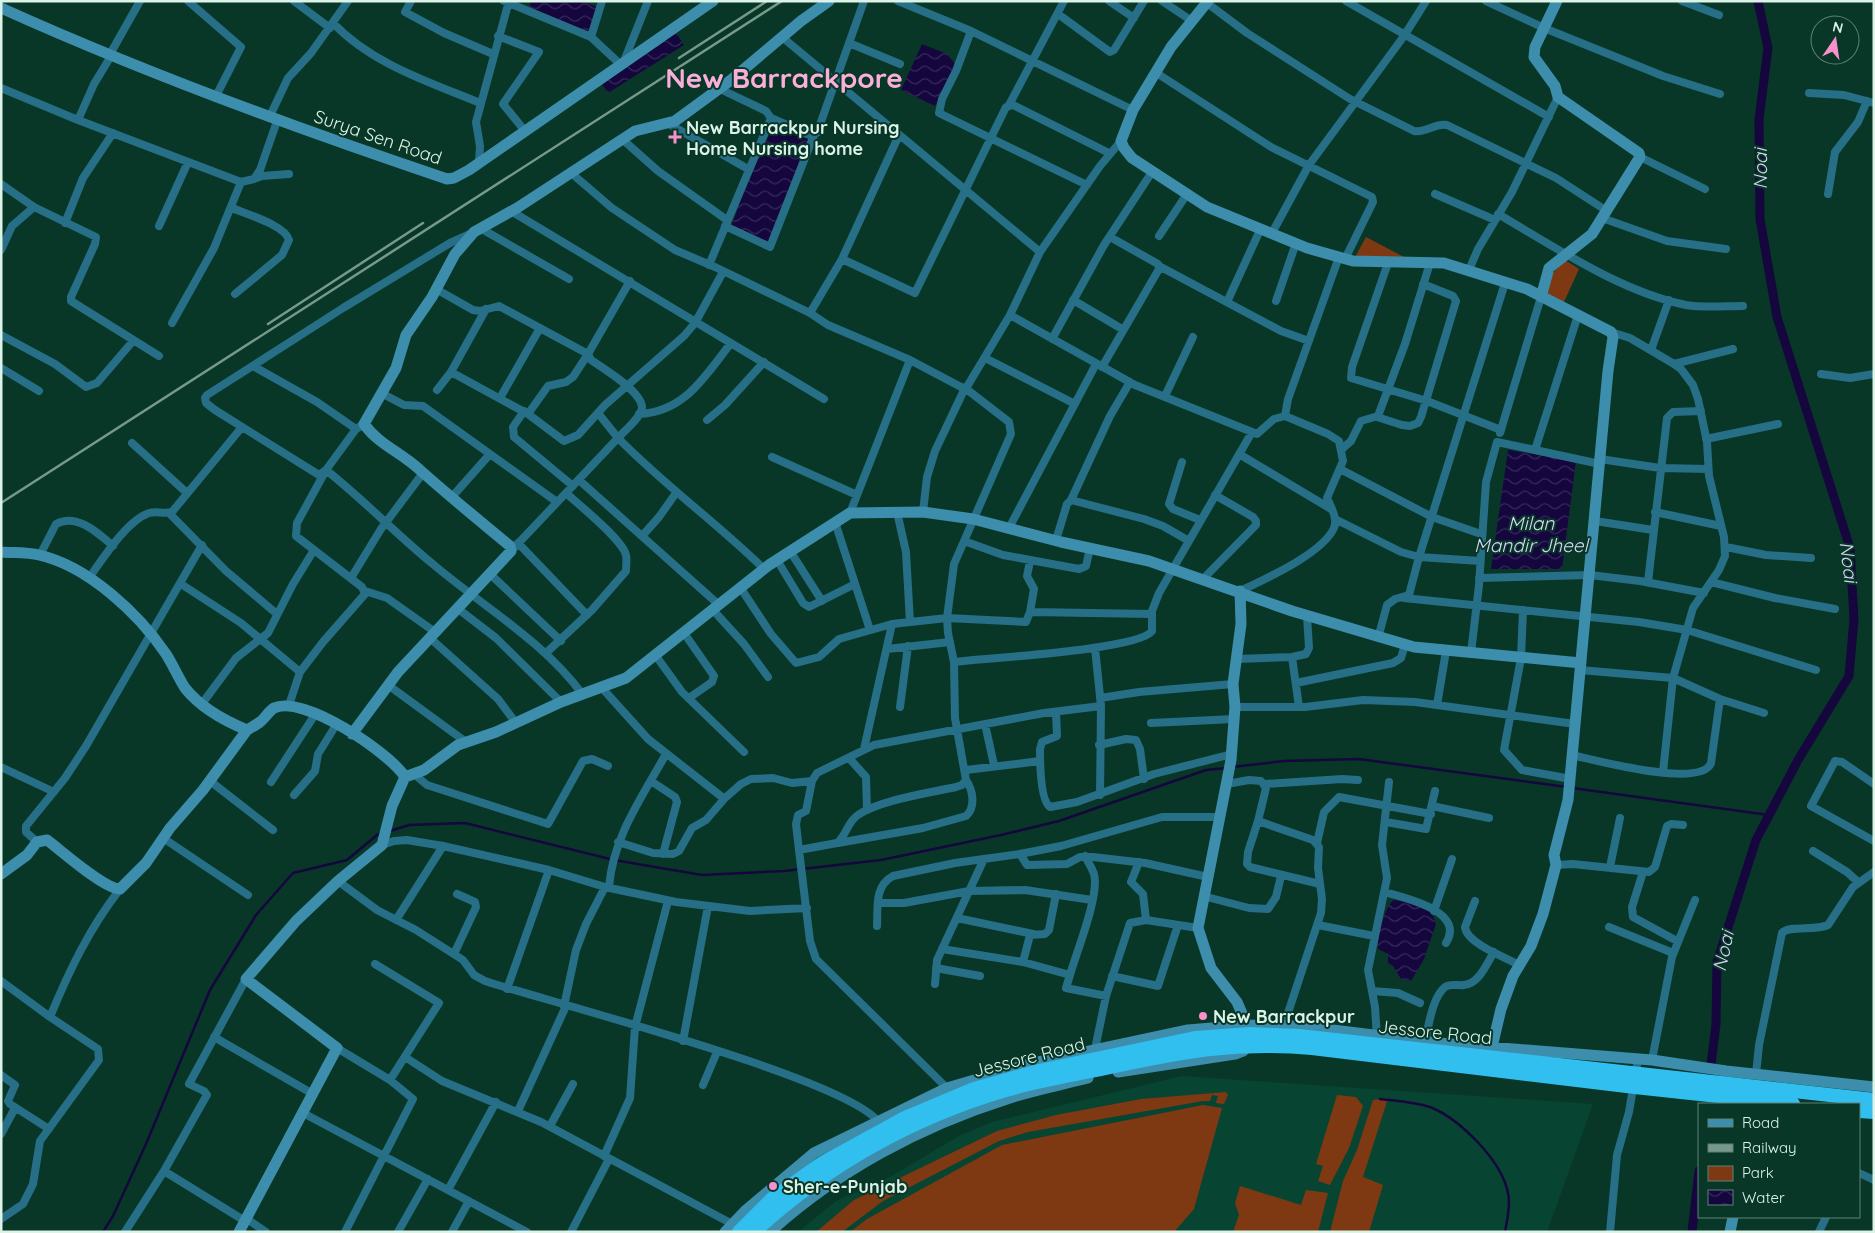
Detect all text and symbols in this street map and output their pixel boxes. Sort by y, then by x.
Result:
north arrow [1810,15,1860,65]
text: N [1831,17,1845,37]
district label: New Barrackpore [665,60,903,95]
street label: Surya Sen Road [311,104,445,170]
place label: New Barrackpur Nursing Home Nursing home [686,116,900,160]
marker: New Barrackpur Nursing Home Nursing home [668,130,682,144]
water label: Noai [1748,147,1772,189]
water label: Milan Mandir Jheel [1474,511,1591,557]
water label: Noai [1835,540,1864,586]
water label: Noai [1707,927,1739,973]
place label: New Barrackpur [1213,1005,1355,1028]
marker: New Barrackpur [1197,1010,1209,1022]
street label: Jessore Road [1377,1015,1493,1049]
street label: Jessore Road [971,1032,1087,1082]
legend [1698,1103,1860,1218]
text: Road [1742,1113,1779,1132]
text: Railway [1742,1138,1797,1157]
text: Park [1742,1163,1774,1182]
place label: Sher-e-Punjab [783,1175,907,1198]
marker: Sher-e-Punjab [767,1180,779,1192]
text: Water [1742,1188,1785,1207]

